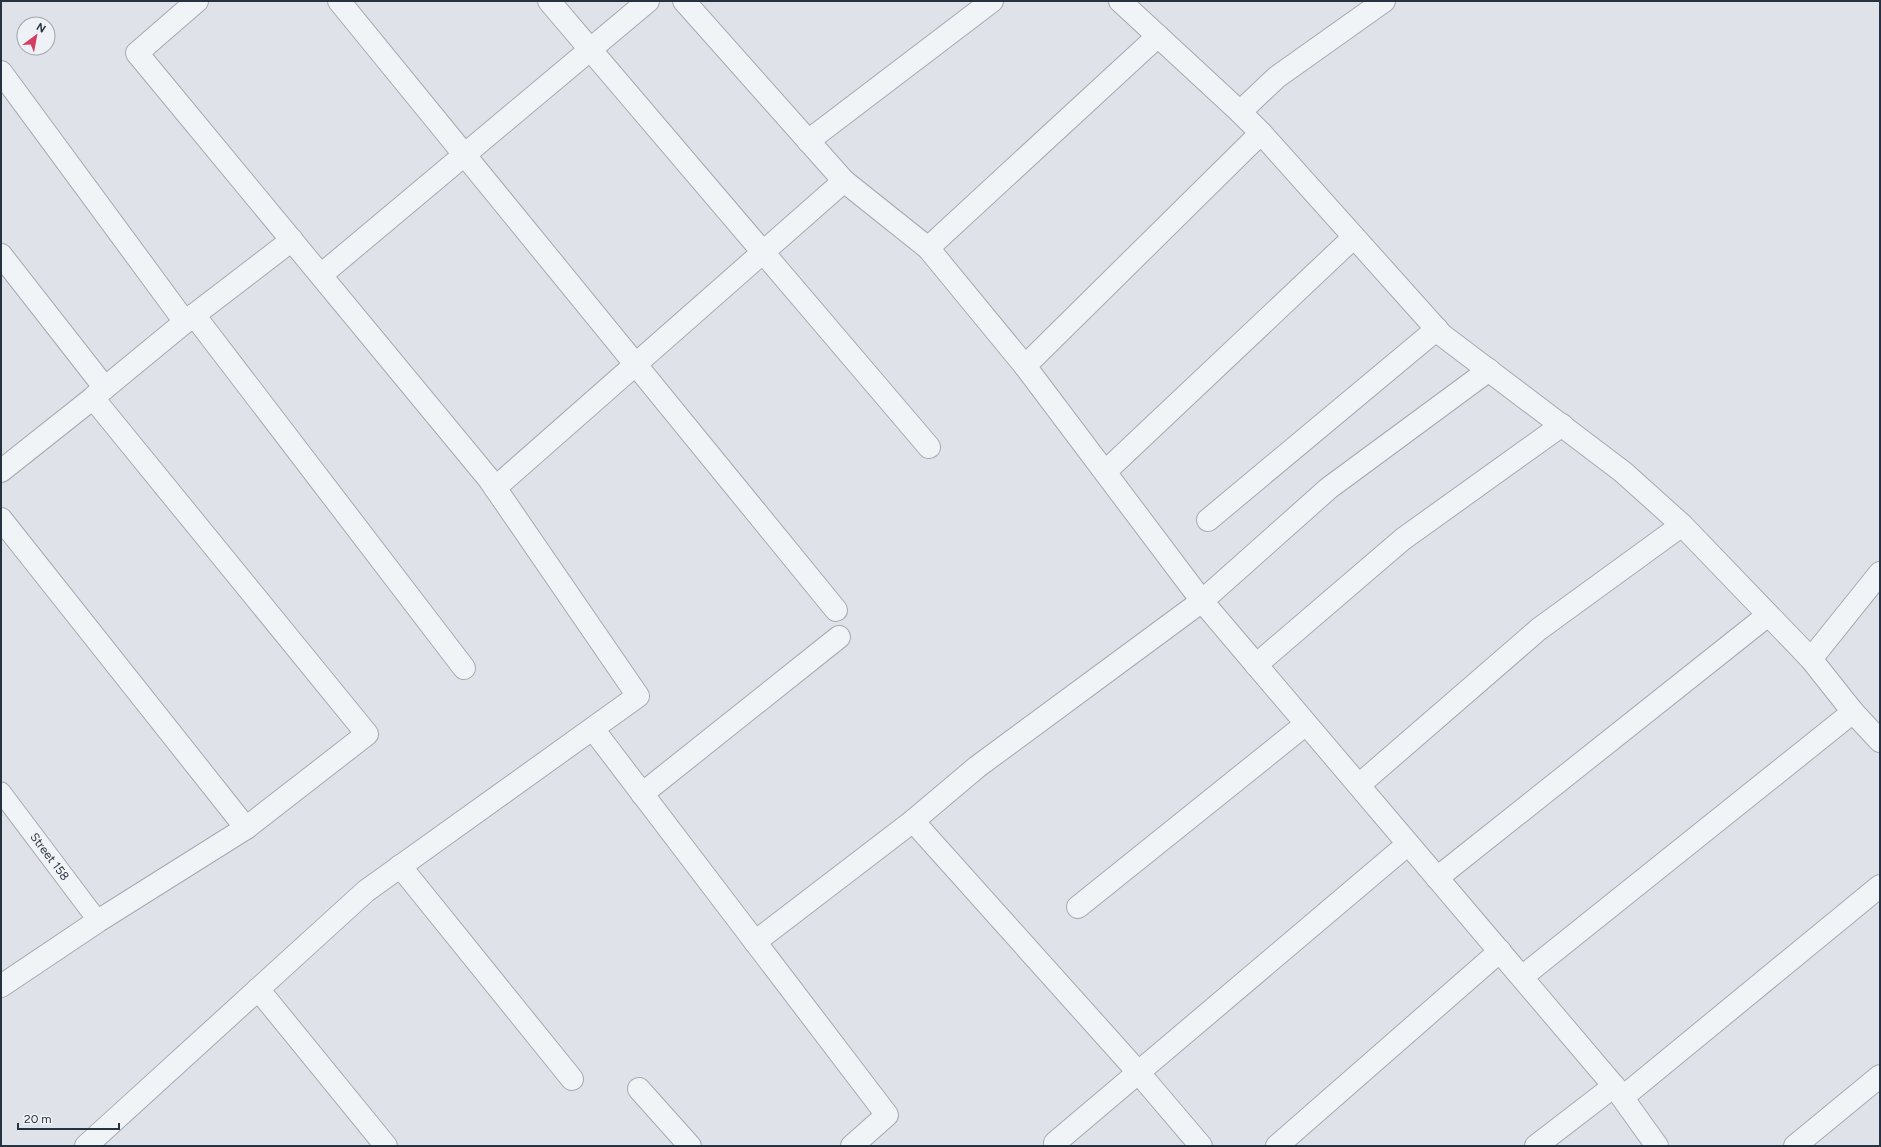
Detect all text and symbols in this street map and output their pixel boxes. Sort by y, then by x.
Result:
north arrow [16,16,56,56]
text: N [34,20,48,36]
street label: Street 158 [27,830,72,883]
scale bar [18,1105,119,1131]
text: 20 m [24,1112,52,1126]

